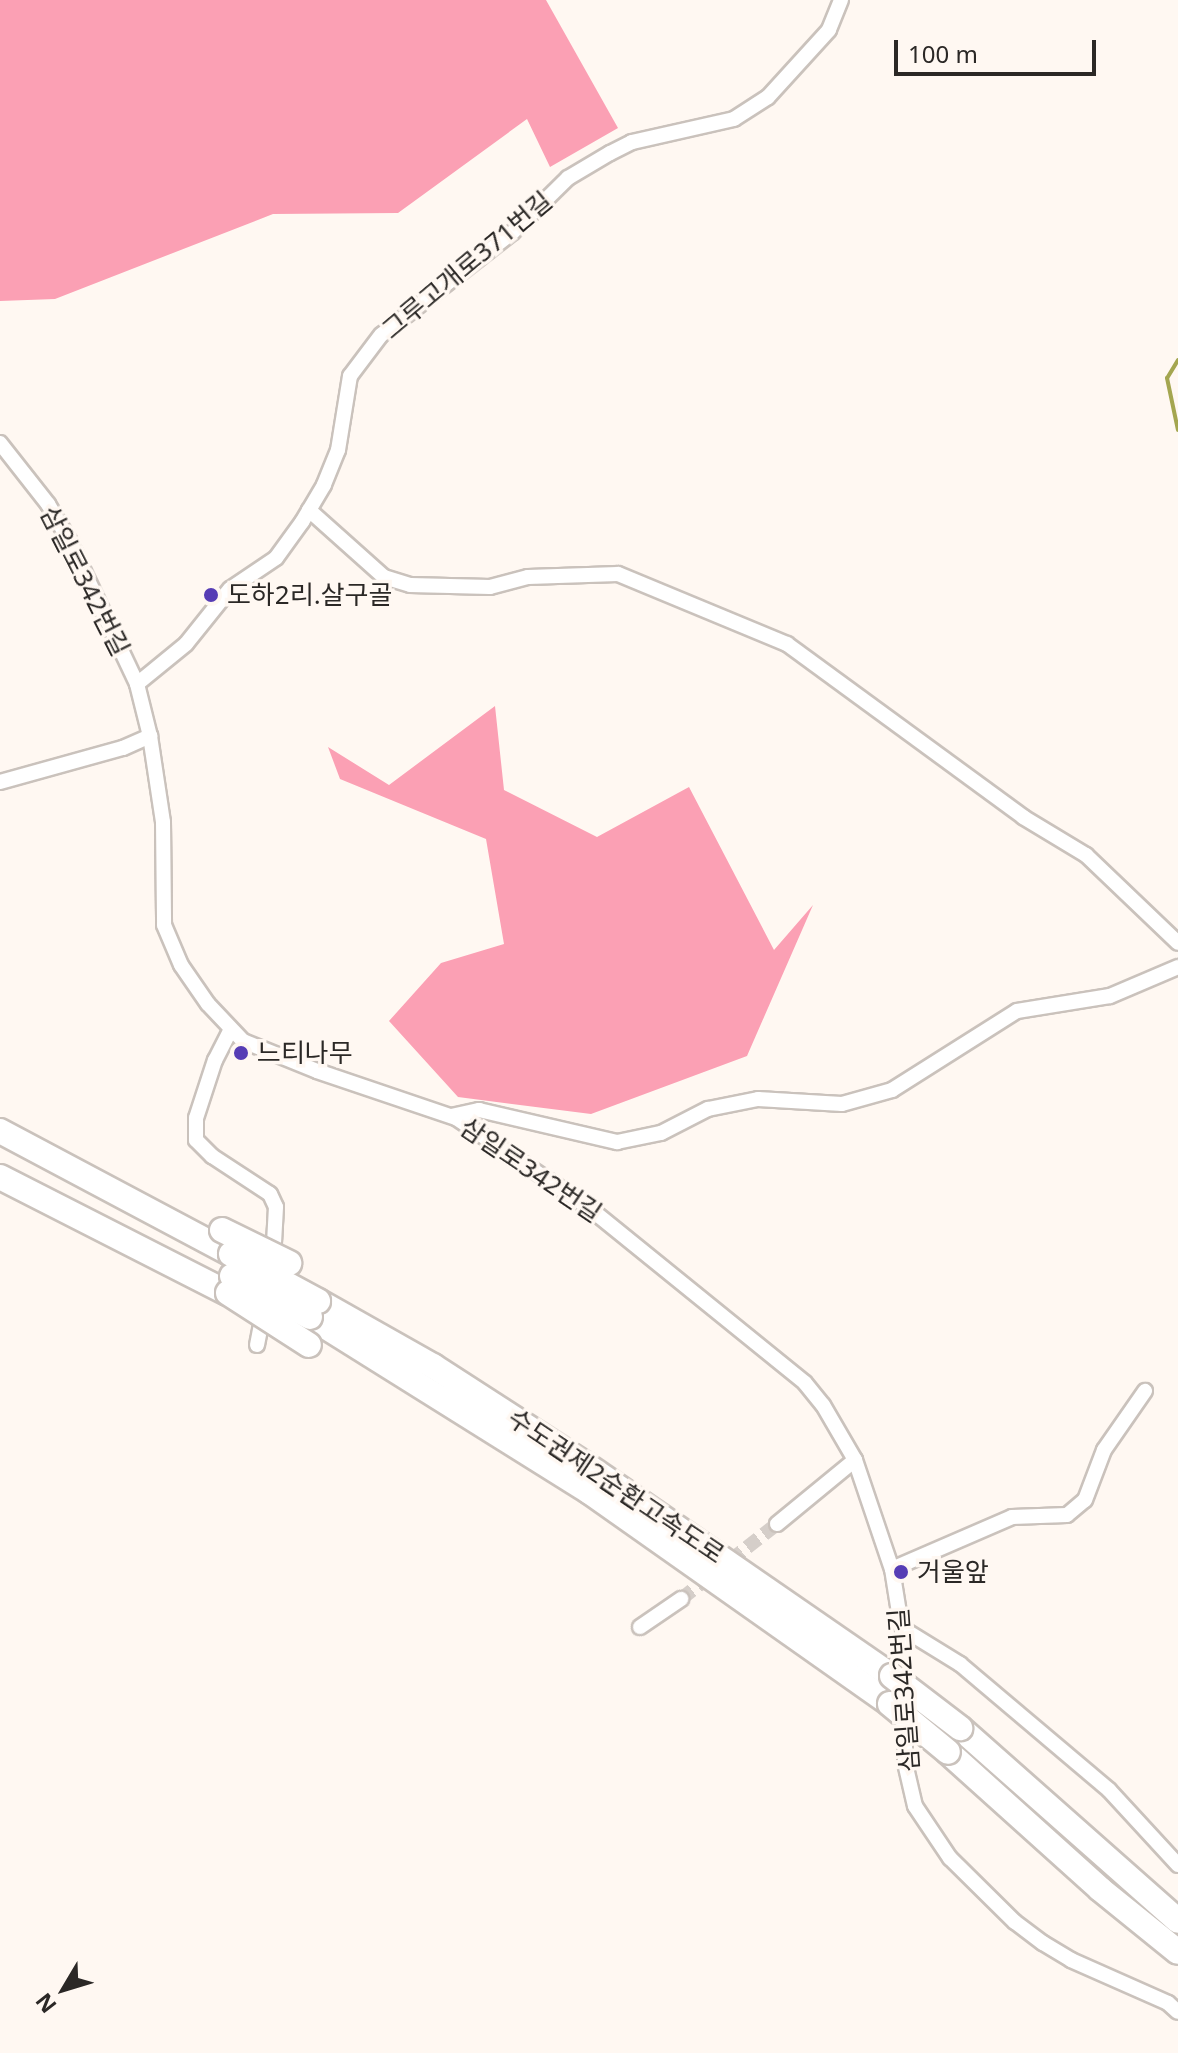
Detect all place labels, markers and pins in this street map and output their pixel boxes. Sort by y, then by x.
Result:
place label: 도하2리.살구골 [227,579,392,611]
marker: 도하2리.살구골 [202,586,220,604]
place label: 느티나무 [257,1037,353,1069]
marker: 느티나무 [232,1044,250,1062]
place label: 거울앞 [917,1556,989,1588]
marker: 거울앞 [892,1563,910,1581]

